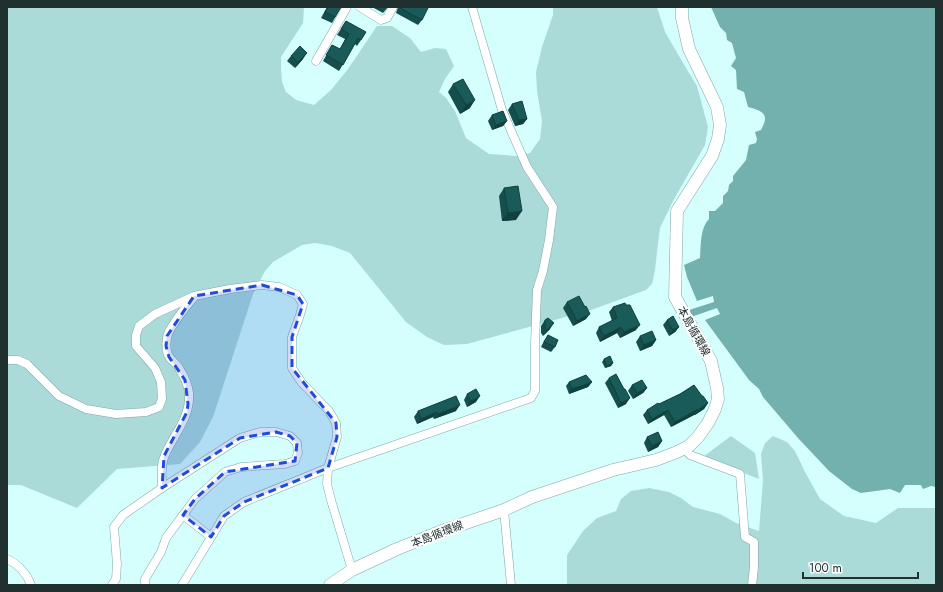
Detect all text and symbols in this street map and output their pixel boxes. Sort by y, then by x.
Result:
street label: 本島循環線 [674,303,714,359]
street label: 本島循環線 [408,517,466,551]
scale bar [803,554,918,580]
text: 100 m [809,559,842,577]

